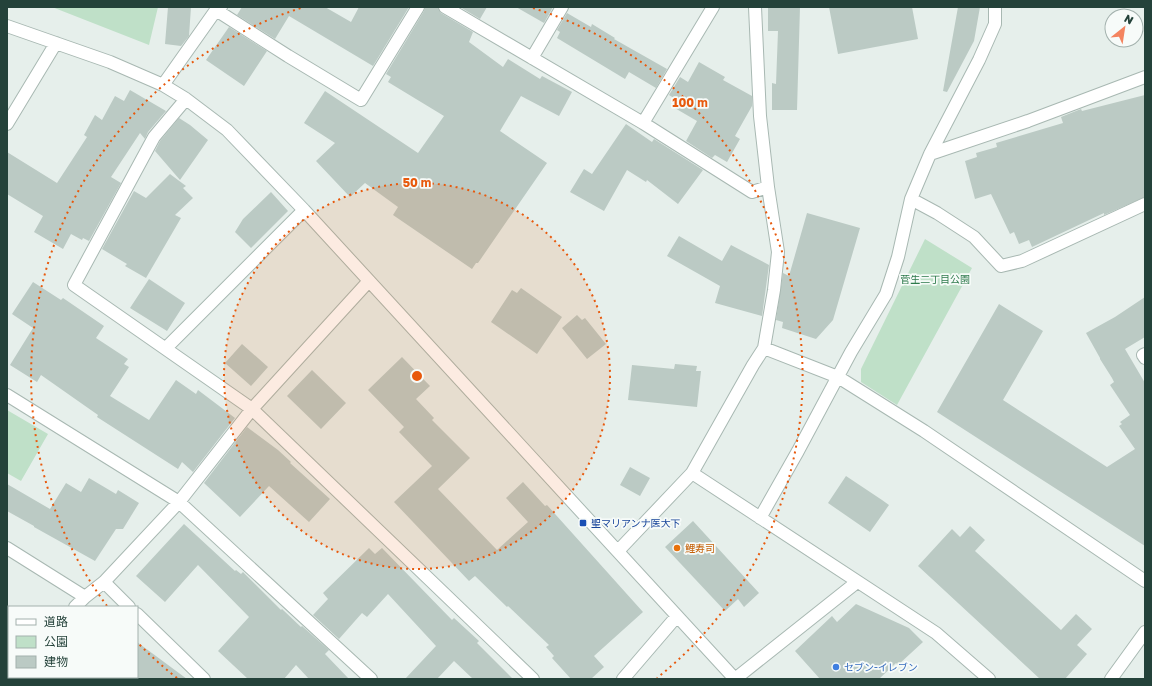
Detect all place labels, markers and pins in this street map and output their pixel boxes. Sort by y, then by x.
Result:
centre of rings [410,369,424,383]
place label: 聖マリアンナ医大下 [591,517,681,529]
marker: 聖マリアンナ医大下 [578,518,588,528]
place label: 鯉寿司 [685,542,715,554]
marker: 鯉寿司 [672,543,682,553]
place label: セブン-イレブン [844,661,918,673]
marker: セブン-イレブン [831,662,841,672]

